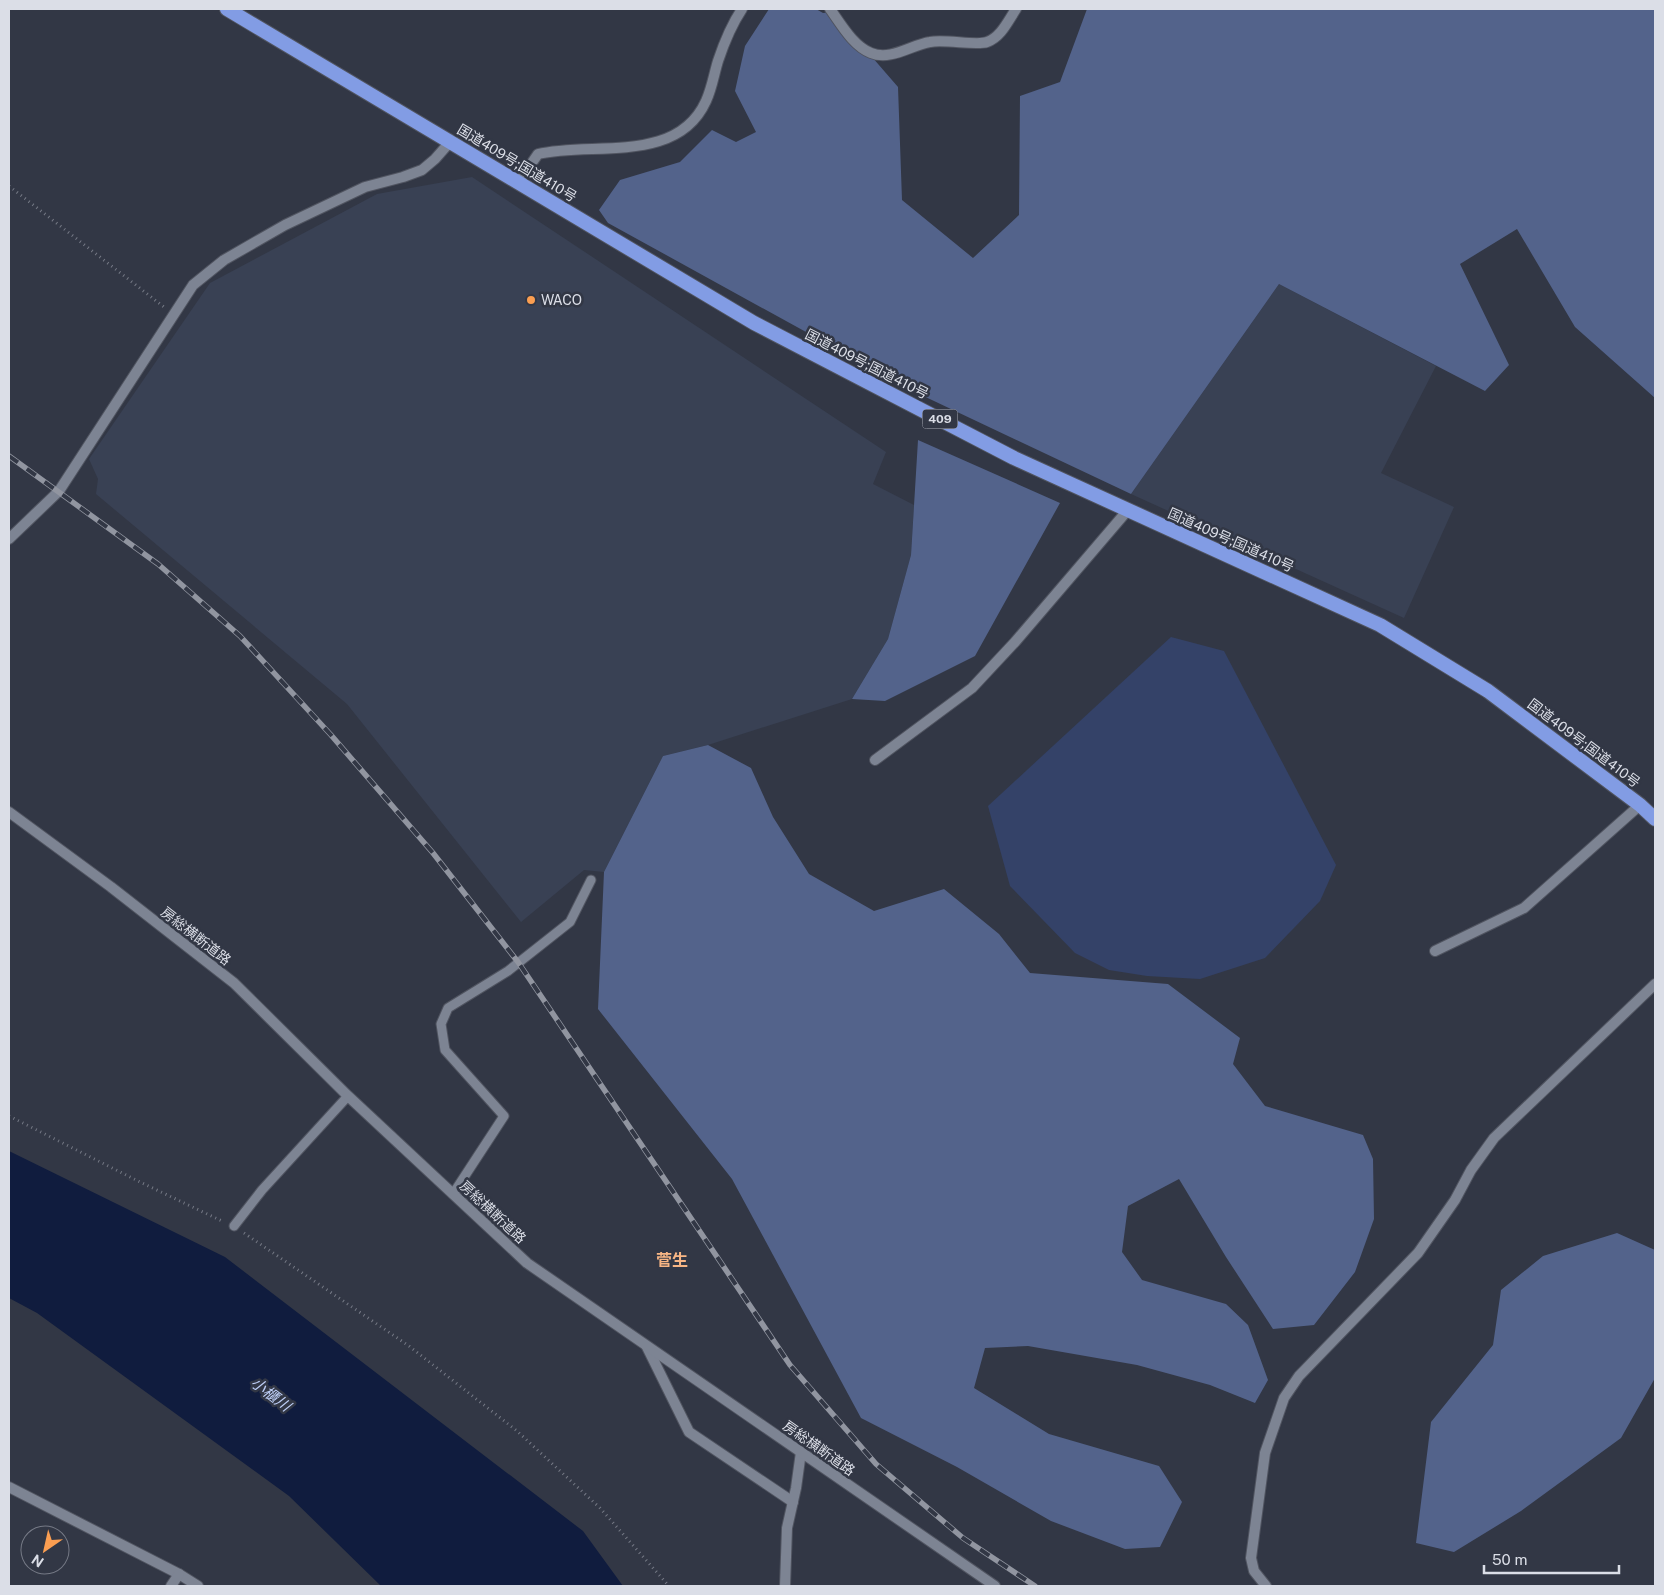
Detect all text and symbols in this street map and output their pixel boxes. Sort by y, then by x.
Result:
street label: 国道409号;国道410号 [454,121,580,205]
place label: WACO [541,292,582,308]
marker: WACO [525,294,537,306]
street label: 国道409号;国道410号 [803,326,931,402]
road number: 409 [922,409,958,428]
street label: 国道409号;国道410号 [1165,505,1297,575]
street label: 国道409号;国道410号 [1525,696,1643,790]
street label: 房総横断道路 [158,904,234,968]
street label: 房総横断道路 [457,1178,529,1246]
district label: 菅生 [656,1251,688,1270]
water label: 小櫃川 [248,1374,296,1416]
street label: 房総横断道路 [780,1417,858,1479]
north arrow [20,1525,70,1575]
scale bar [1484,1542,1619,1574]
text: N [29,1551,47,1570]
text: 50 m [1492,1551,1527,1568]

